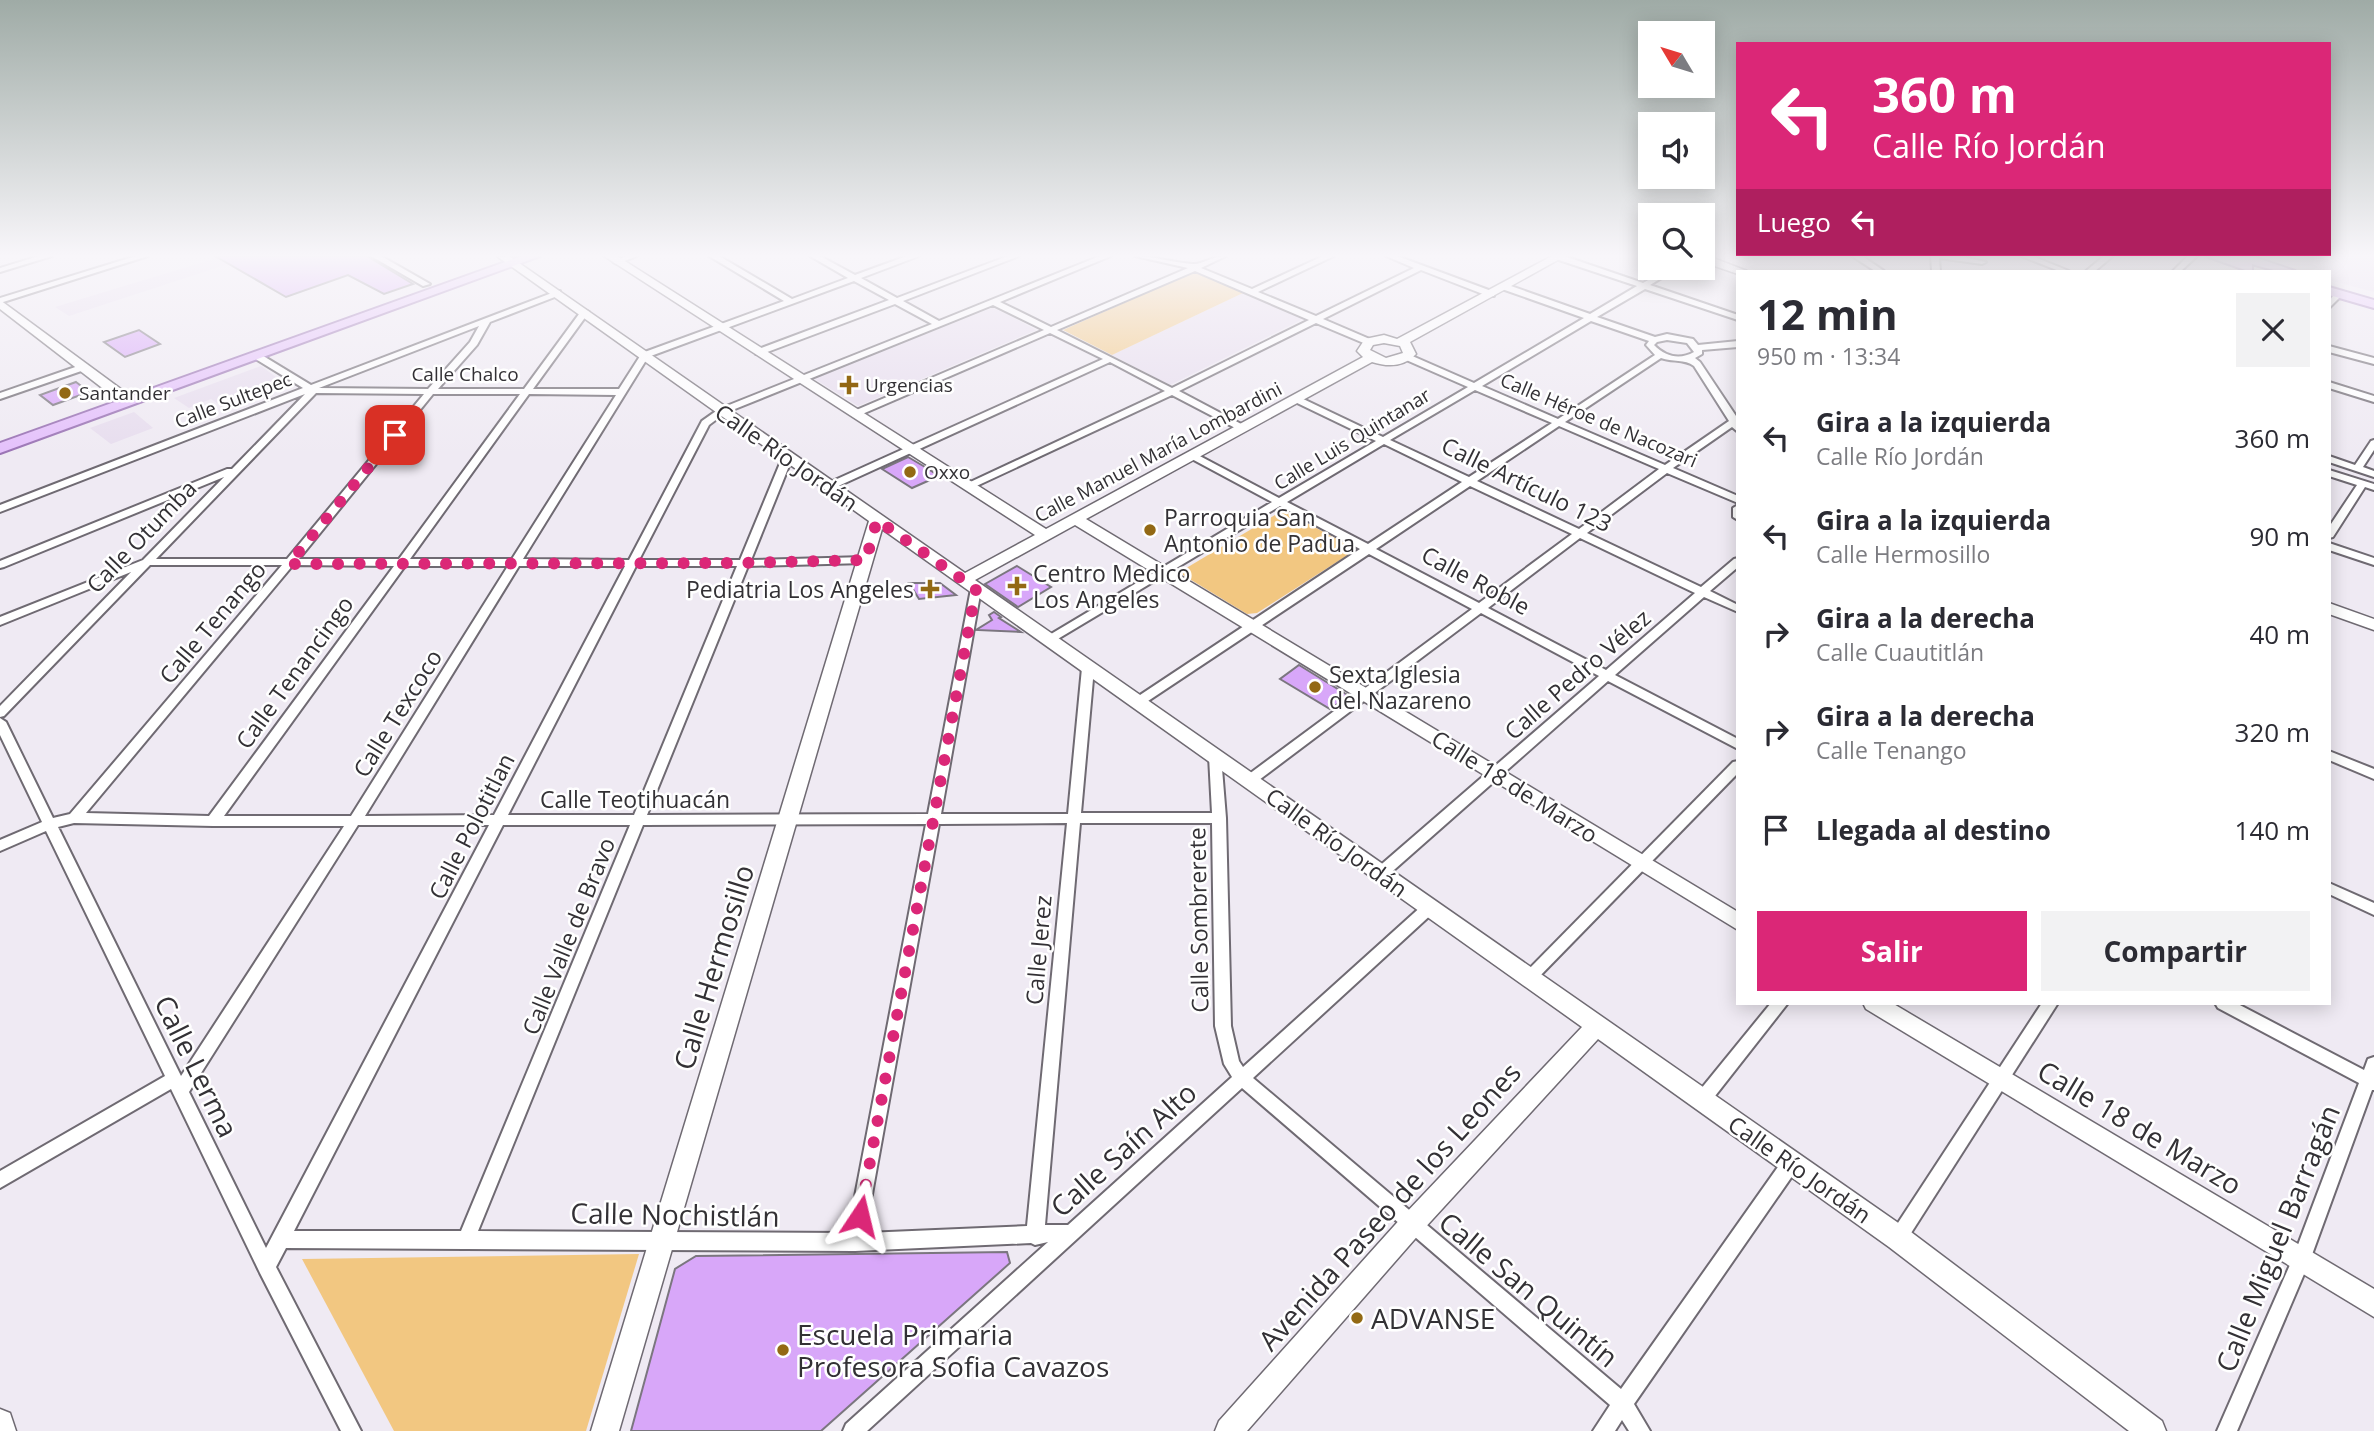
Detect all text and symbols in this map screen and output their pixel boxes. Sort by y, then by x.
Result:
north arrow [1638,21,1715,98]
map controls [1638,21,1715,280]
text: 360 m [1872,61,2017,127]
icon: left [1757,70,1848,161]
button: sound [1638,112,1715,189]
text: Calle Río Jordán [1872,124,2106,167]
button: search [1638,203,1715,280]
icon: left [1845,203,1883,241]
text: Luego [1757,204,1831,240]
text: 12 min [1757,285,1898,342]
button: close [2236,293,2310,367]
text: 950 m · 13:34 [1757,340,1900,372]
street label: Calle Chalco [411,361,519,387]
street label: Calle Sultepec [171,366,295,434]
street label: Calle Héroe de Nacozari [1496,367,1702,473]
place label: Urgencias [865,372,953,398]
marker: Urgencias [839,375,859,395]
street label: Calle Manuel María Lombardini [1030,376,1286,528]
place label: Santander [79,380,171,406]
street label: Calle Luis Quintanar [1269,382,1435,496]
marker: Santander [57,385,73,401]
street label: Calle Río Jordán [709,396,865,518]
text: Gira a la izquierda [1816,404,2051,440]
pin [365,405,425,465]
icon: arrive [376,416,414,454]
icon: left [1757,419,1795,457]
text: 360 m [2235,420,2310,456]
street label: Calle Artículo 123 [1436,429,1618,539]
text: Calle Río Jordán [1816,440,1984,472]
place label: Oxxo [924,459,970,485]
marker: Oxxo [902,464,918,480]
street label: Calle Otumba [79,472,203,600]
place label: Parroquia San Antonio de Padua [1164,501,1355,559]
text: Gira a la izquierda [1816,502,2051,538]
icon: left [1757,517,1795,555]
text: 90 m [2249,518,2310,554]
marker: Parroquia San Antonio de Padua [1142,522,1158,538]
street label: Calle Roble [1416,538,1536,622]
text: Calle Hermosillo [1816,538,1990,570]
street label: Calle Tenango [151,554,273,690]
place label: Centro Medico Los Angeles [1033,557,1190,615]
place label: Pediatria Los Angeles [686,573,914,605]
marker: Centro Medico Los Angeles [1007,576,1027,596]
marker: Pediatria Los Angeles [920,579,940,599]
street label: Calle Tenancingo [228,589,360,755]
text: Gira a la derecha [1816,600,2035,636]
street label: Calle Pedro Vélez [1497,602,1657,746]
icon: right [1757,615,1795,653]
text: 40 m [2249,616,2310,652]
text: Calle Cuautitlán [1816,636,1984,668]
street label: Calle Texcoco [345,643,449,783]
place label: Sexta Iglesia del Nazareno [1329,658,1472,716]
marker: Sexta Iglesia del Nazareno [1307,679,1323,695]
text: Gira a la derecha [1816,698,2035,734]
icon: right [1757,713,1795,751]
text: 320 m [2235,714,2310,750]
street label: Calle 18 de Marzo [1426,722,1604,850]
text: Calle Tenango [1816,734,1967,766]
street label: Calle Polotitlan [420,747,522,905]
street label: Calle Río Jordán [1260,780,1414,904]
street label: Calle Teotihuacán [540,783,730,815]
icon: arrive [1757,811,1795,849]
text: Llegada al destino [1816,812,2051,848]
text: 140 m [2235,812,2310,848]
street label: Calle Sombrerete [1180,827,1216,1013]
street label: Calle Valle de Bravo [514,833,622,1039]
street label: Calle Hermosillo [664,860,762,1074]
street label: Calle Jerez [1017,894,1059,1006]
button: Salir [1757,911,2027,991]
button: Compartir [2041,911,2310,991]
street label: Calle Lerma [146,989,248,1143]
street label: Calle 18 de Marzo [2031,1051,2249,1203]
street label: Avenida Paseo de los Leones [1249,1054,1529,1358]
street label: Calle Saín Alto [1042,1073,1204,1225]
street label: Calle Miguel Barragán [2206,1099,2348,1377]
street label: Calle Río Jordán [1722,1108,1878,1230]
position arrow [823,1179,897,1253]
street label: Calle Nochistlán [570,1193,780,1235]
street label: Calle San Quintín [1431,1203,1627,1375]
place label: ADVANSE [1371,1299,1495,1337]
marker: ADVANSE [1349,1310,1365,1326]
place label: Escuela Primaria Profesora Sofia Cavazos [797,1315,1109,1385]
marker: Escuela Primaria Profesora Sofia Cavazos [775,1342,791,1358]

